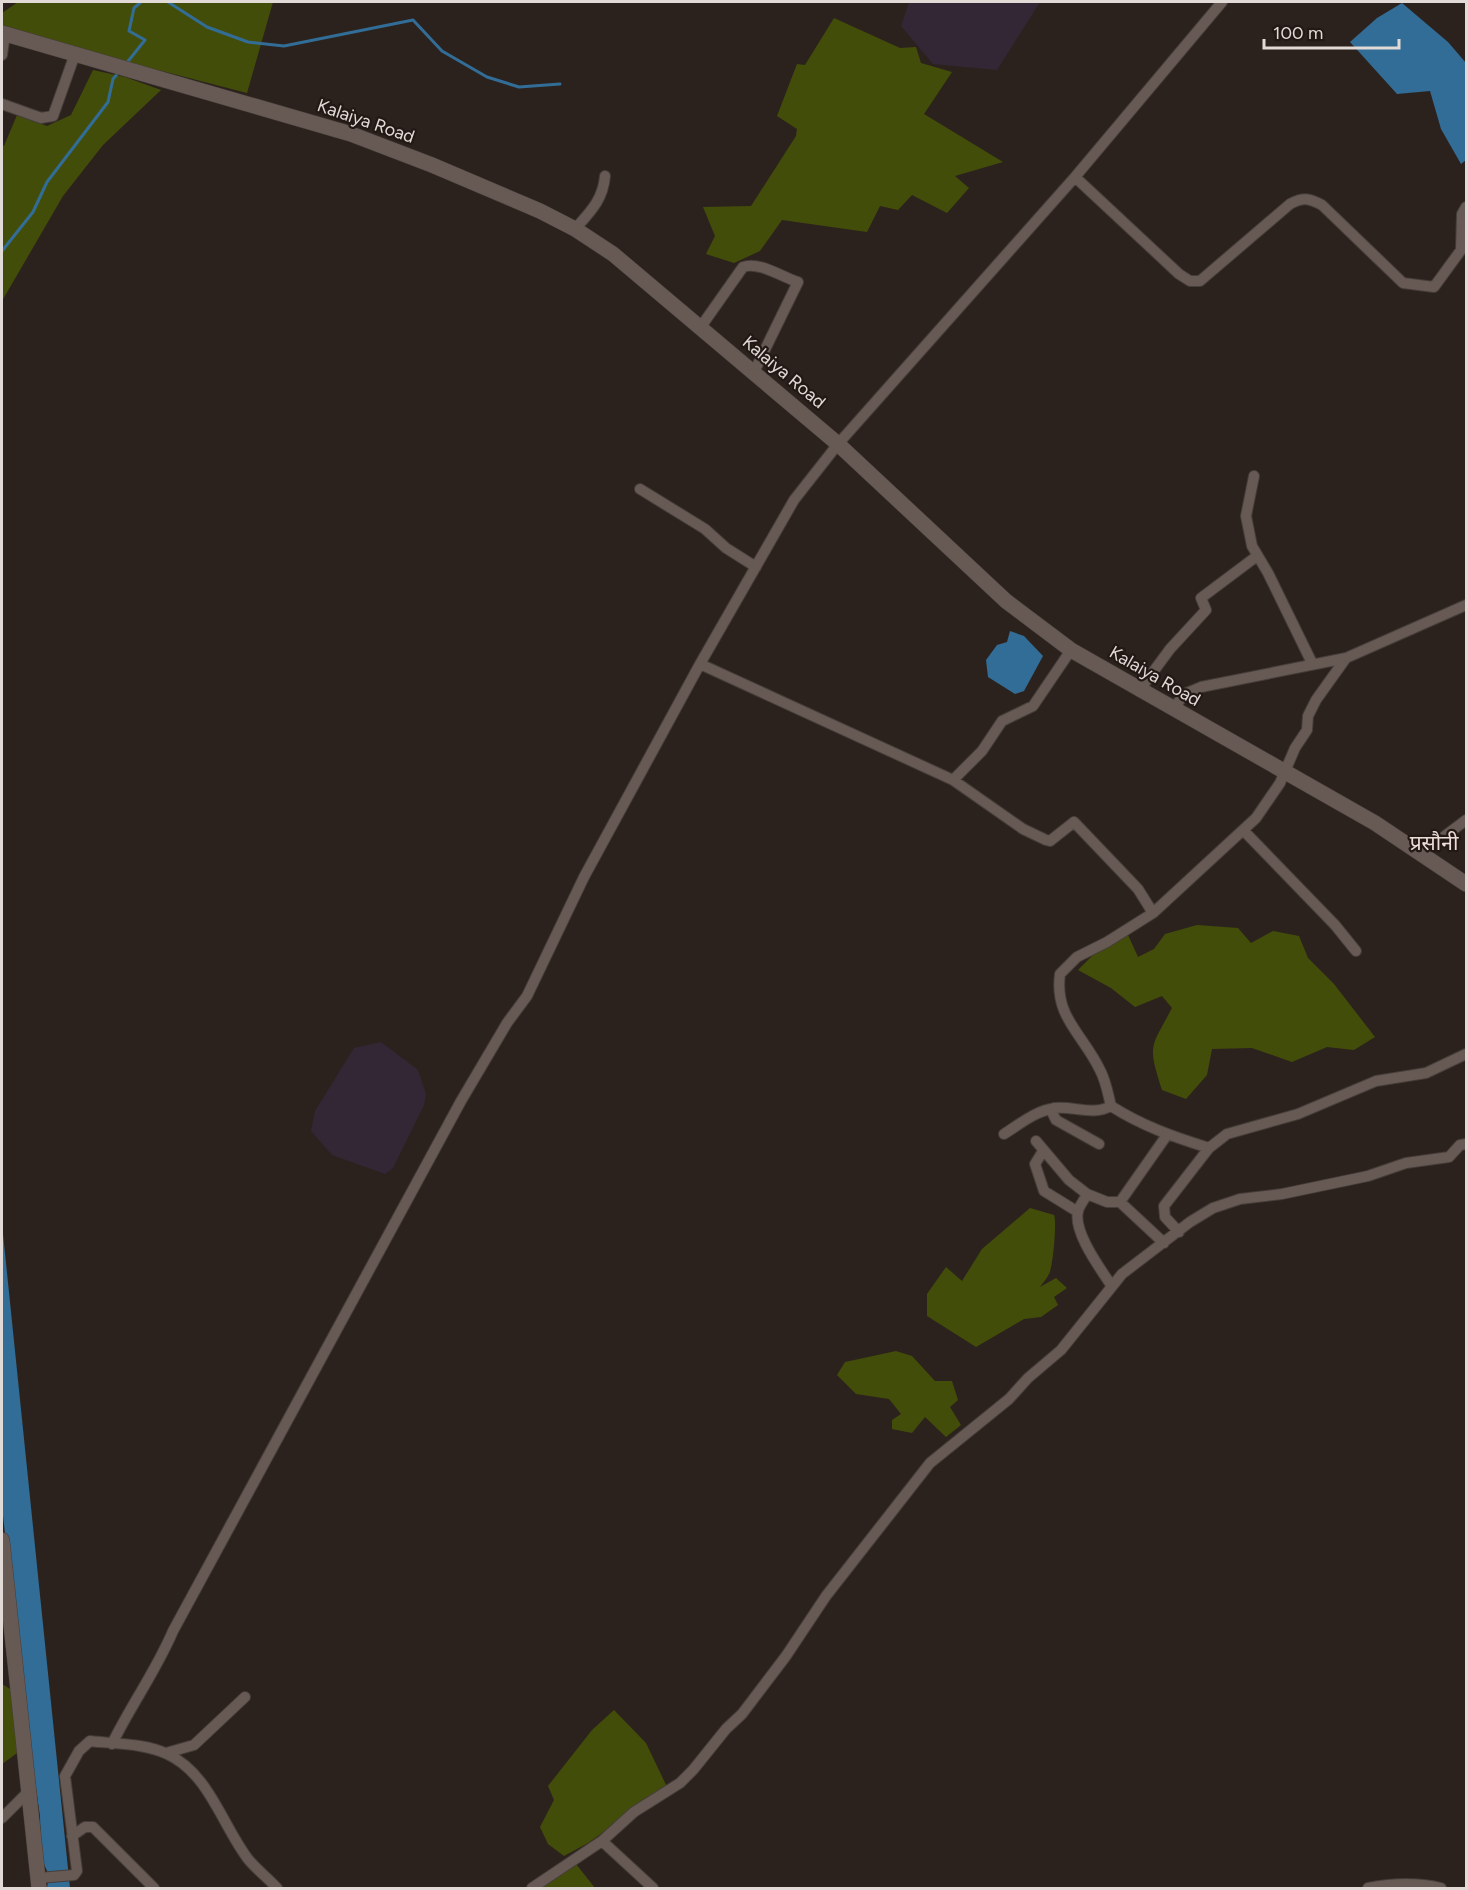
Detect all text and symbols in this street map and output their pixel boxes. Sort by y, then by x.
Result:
scale bar [1264,12,1399,50]
text: 100 m [1273,22,1323,44]
street label: Kalaiya Road [314,94,418,148]
street label: Kalaiya Road [738,331,830,413]
street label: Kalaiya Road [1105,641,1205,711]
district label: प्रसौनी [1410,830,1459,855]

